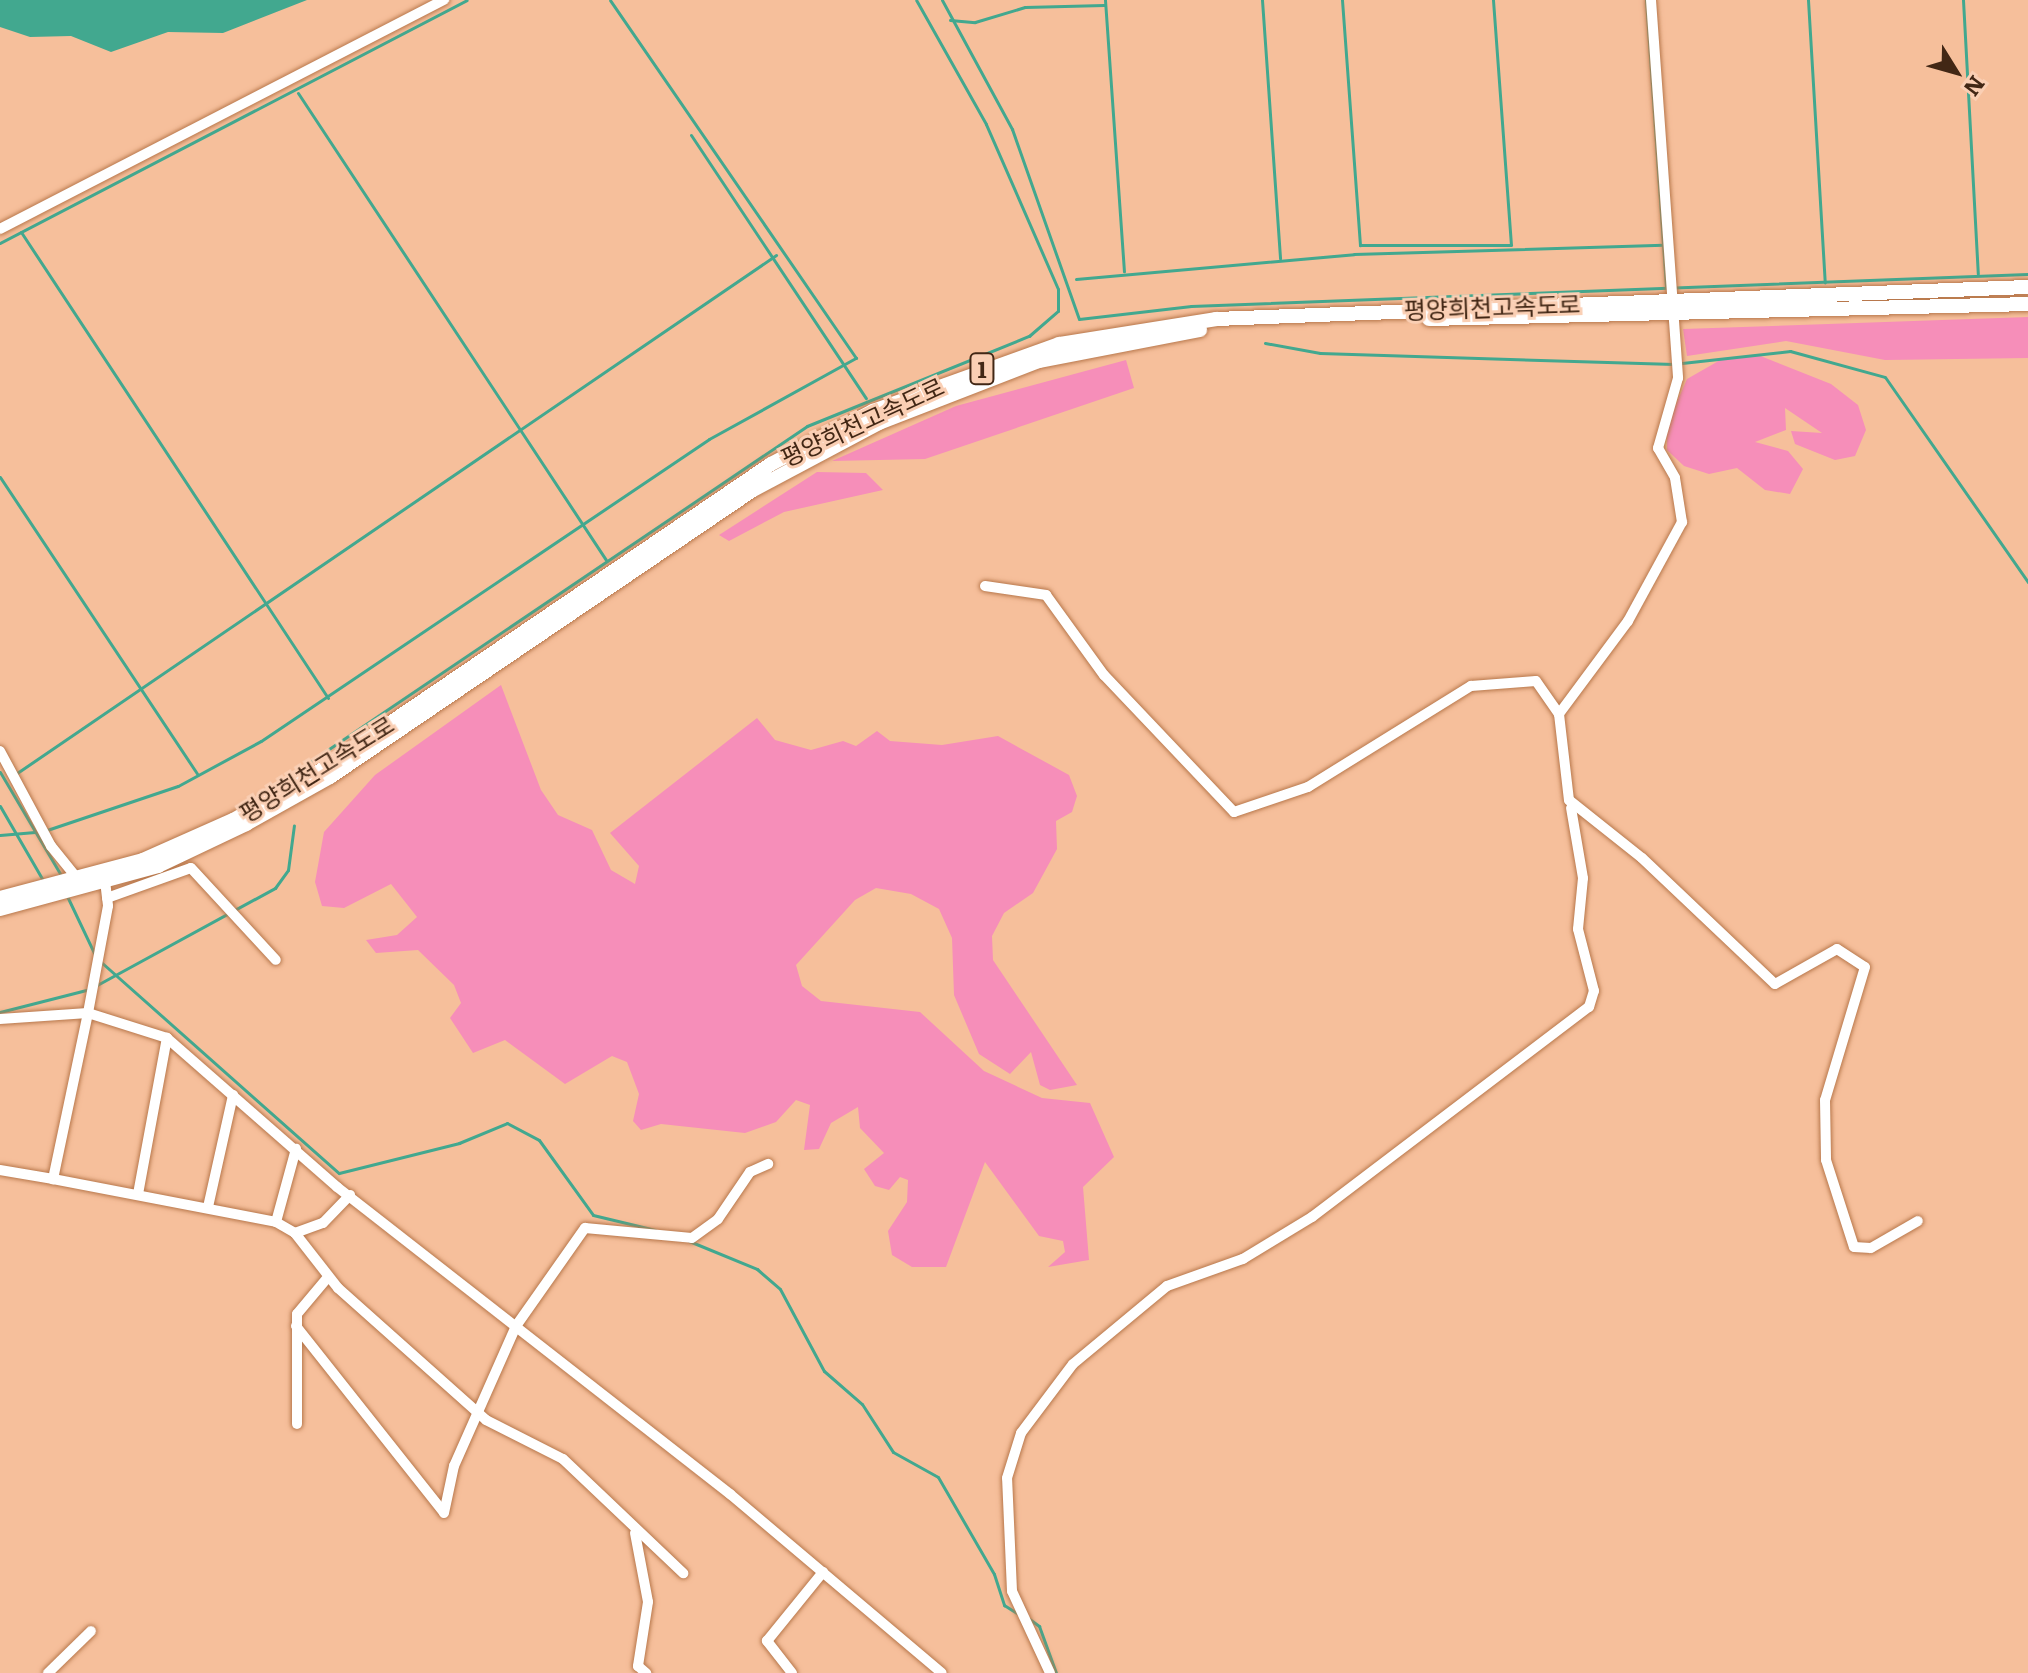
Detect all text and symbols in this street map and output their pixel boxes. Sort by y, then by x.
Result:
north arrow [1916,32,1996,112]
text: N [1957,69,1994,104]
street label: 평양희천고속도로 [1403,289,1581,323]
road number: 1 [968,351,996,387]
street label: 평양희천고속도로 [776,371,948,471]
street label: 평양희천고속도로 [233,709,399,827]

